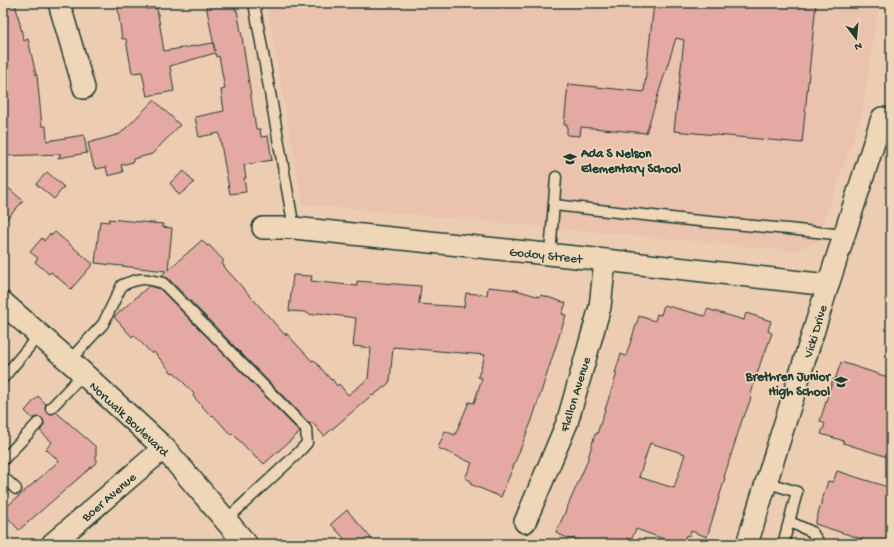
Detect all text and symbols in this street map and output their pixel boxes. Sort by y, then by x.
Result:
north arrow [836,18,876,58]
text: N [853,39,863,52]
place label: Ada S Nelson Elementary School [580,147,681,177]
school or university icon: Ada S Nelson Elementary School [562,151,578,167]
street label: Godoy Street [508,245,585,268]
street label: Vicki Drive [801,303,832,361]
street label: Flallon Avenue [558,355,595,435]
place label: Brethren Junior High School [745,370,831,400]
school or university icon: Brethren Junior High School [833,374,849,390]
street label: Norwalk Boulevard [85,379,172,461]
street label: Boer Avenue [79,470,140,526]

